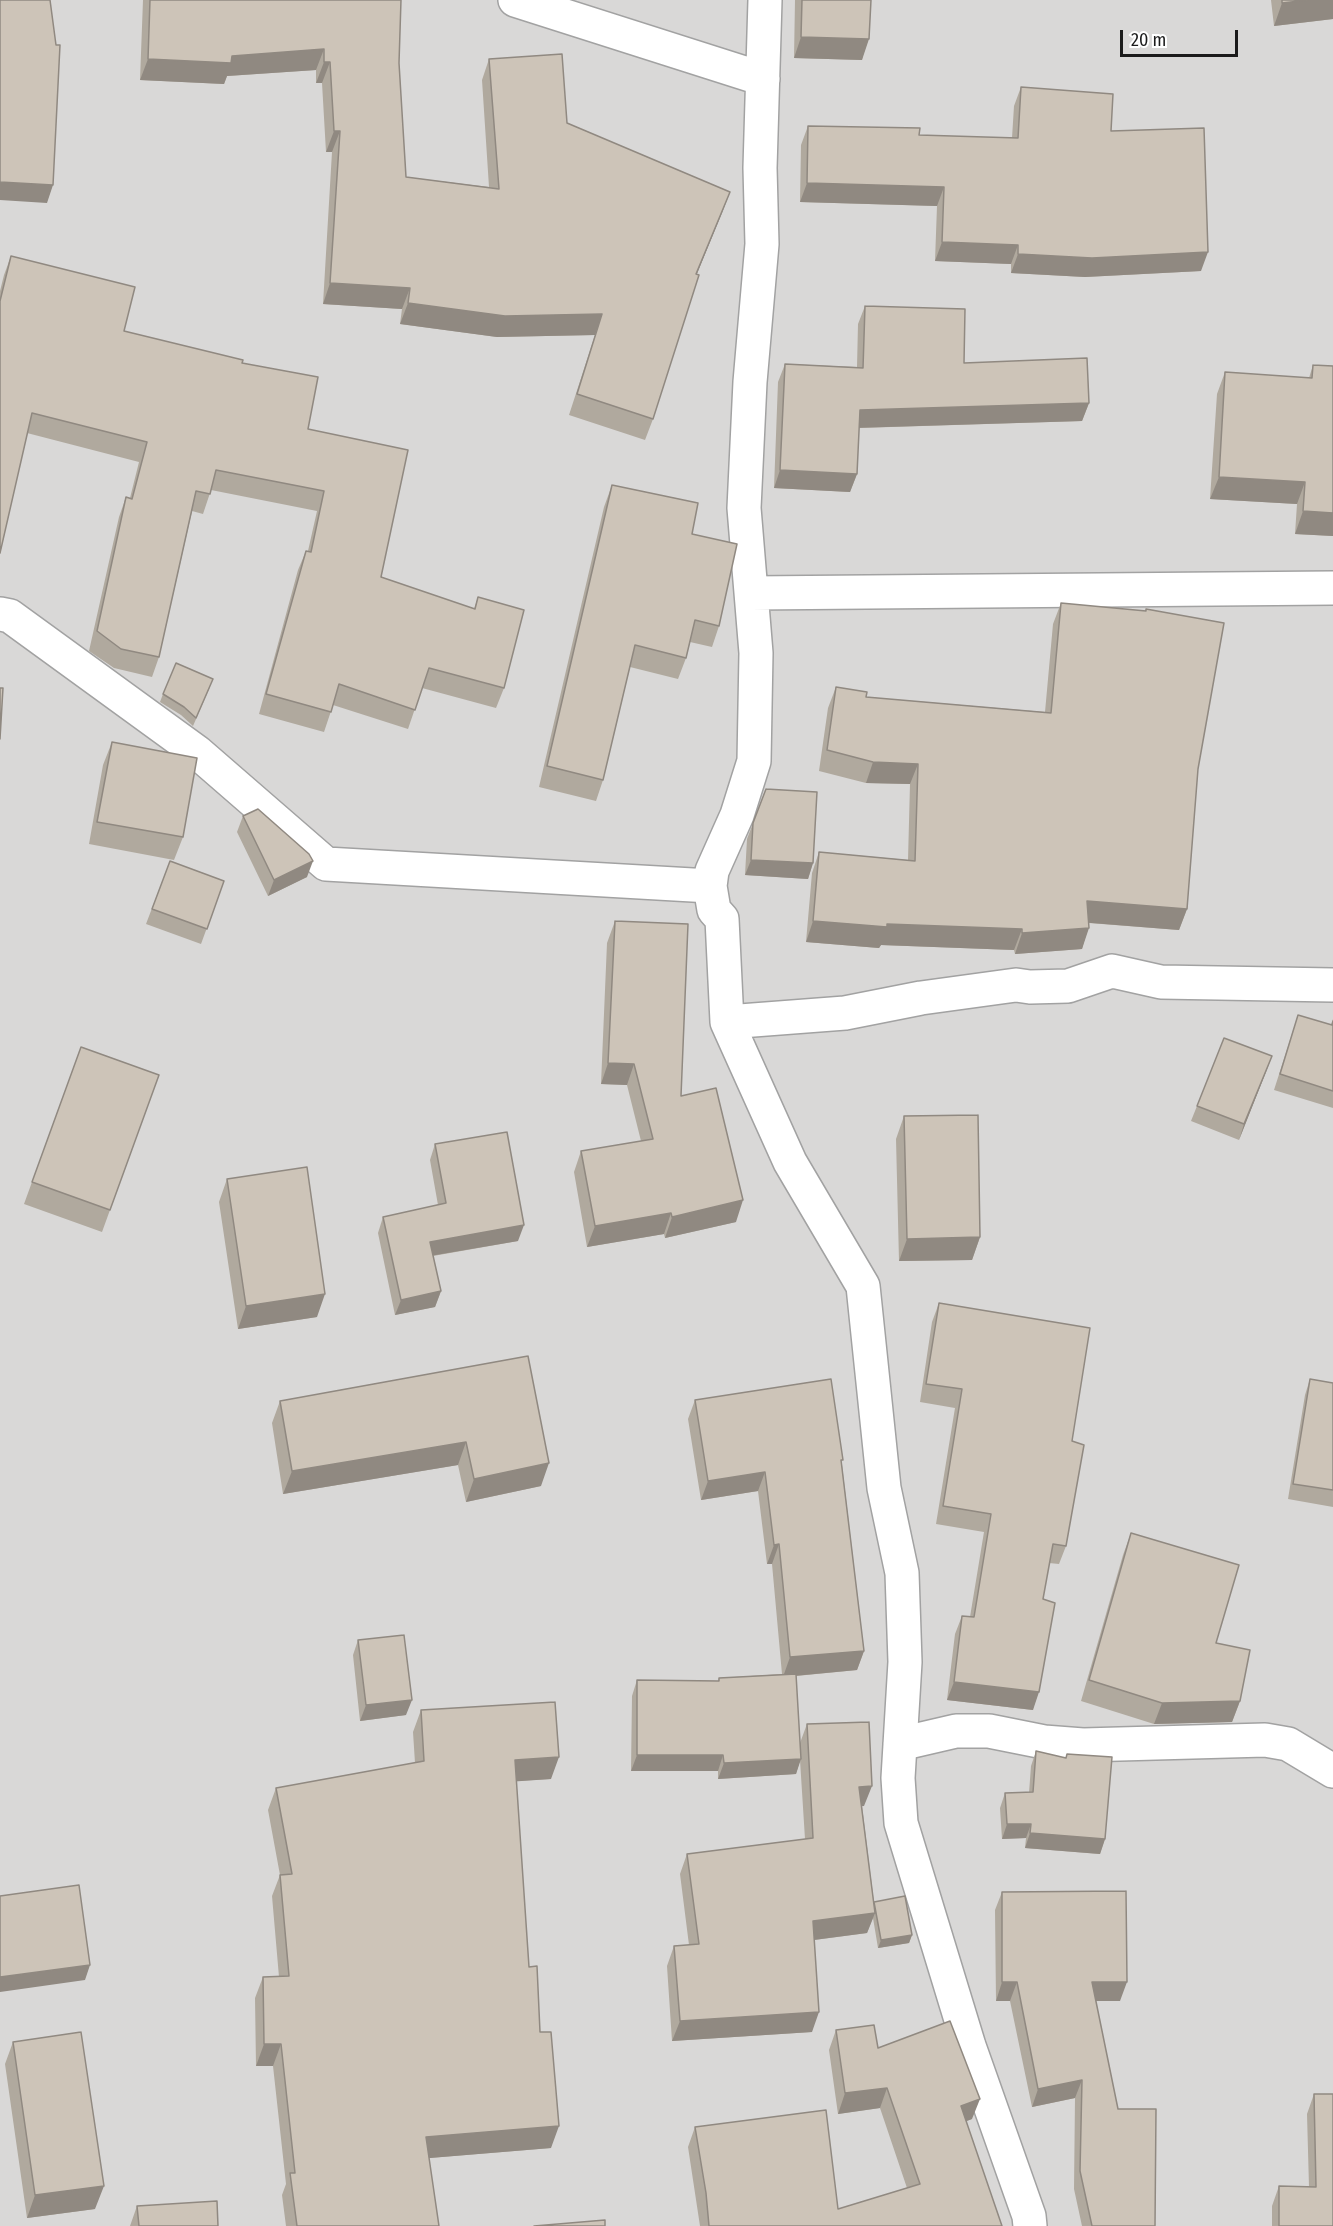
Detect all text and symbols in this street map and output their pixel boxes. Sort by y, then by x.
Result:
scale bar [1123,18,1242,56]
text: 20 m [1131,29,1166,51]

